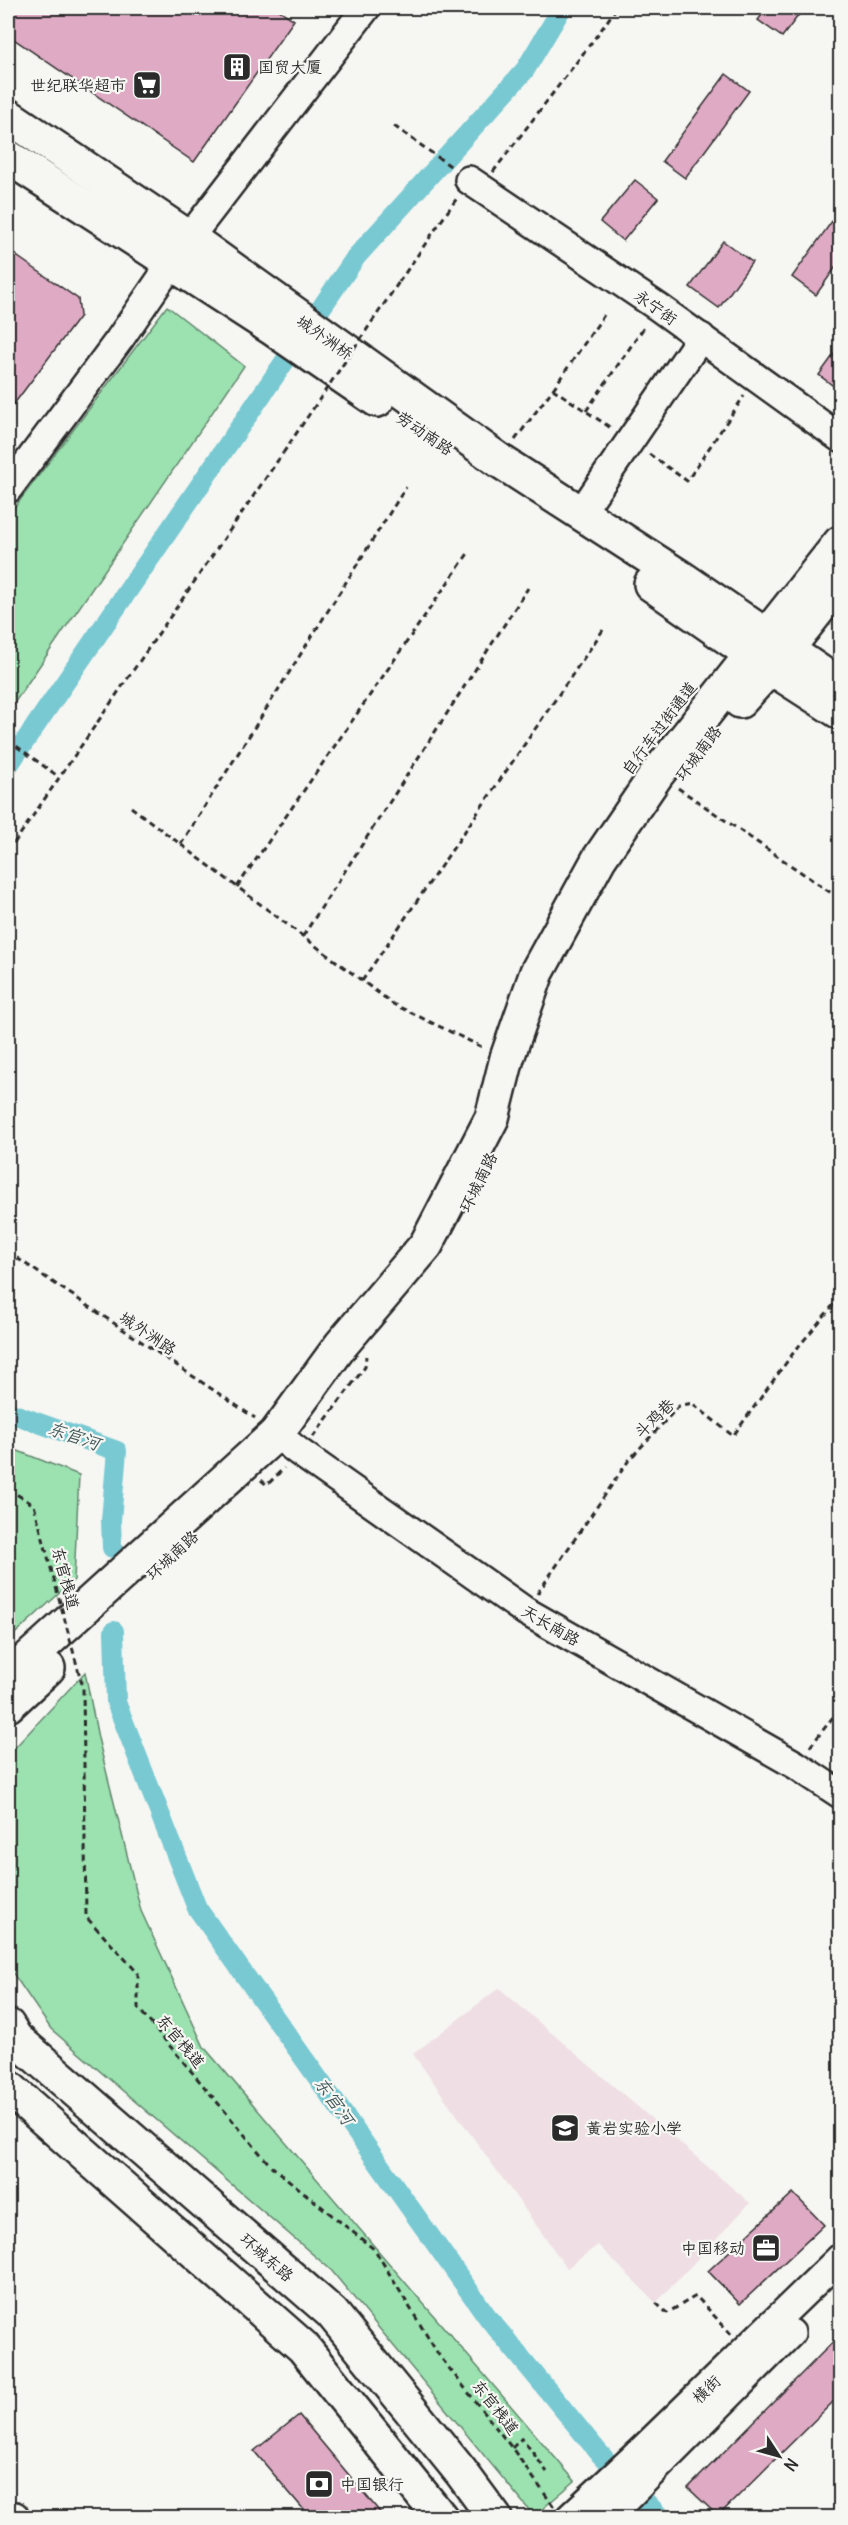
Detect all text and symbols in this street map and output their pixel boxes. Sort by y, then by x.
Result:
building icon: 国贸大厦 [221,51,253,83]
place label: 国贸大厦 [258,57,322,77]
supermarket icon: 世纪联华超市 [131,69,163,101]
place label: 世纪联华超市 [30,75,126,95]
street label: 永宁街 [631,285,681,329]
street label: 城外洲桥 [293,310,357,364]
street label: 劳动南路 [393,407,457,459]
street label: 自行车过街通道 [617,677,701,779]
street label: 环城南路 [671,721,725,785]
street label: 环城南路 [455,1149,501,1215]
street label: 城外洲路 [116,1307,180,1359]
street label: 斗鸡巷 [630,1394,678,1442]
water label: 东官河 [45,1416,106,1456]
street label: 环城南路 [142,1526,202,1584]
street label: 东官栈道 [48,1544,84,1612]
street label: 天长南路 [518,1600,584,1650]
street label: 东官栈道 [153,2010,209,2072]
water label: 东官河 [310,2072,361,2132]
school or university icon: 黄岩实验小学 [549,2112,581,2144]
place label: 黄岩实验小学 [586,2118,682,2138]
street label: 环城东路 [236,2228,298,2286]
office icon: 中国移动 [750,2232,782,2264]
place label: 中国移动 [681,2238,745,2258]
street label: 横街 [688,2371,724,2407]
street label: 东官栈道 [468,2376,524,2438]
north arrow [749,2426,809,2486]
text: N [780,2454,802,2475]
bank icon: 中国银行 [303,2468,335,2500]
place label: 中国银行 [340,2474,404,2494]

